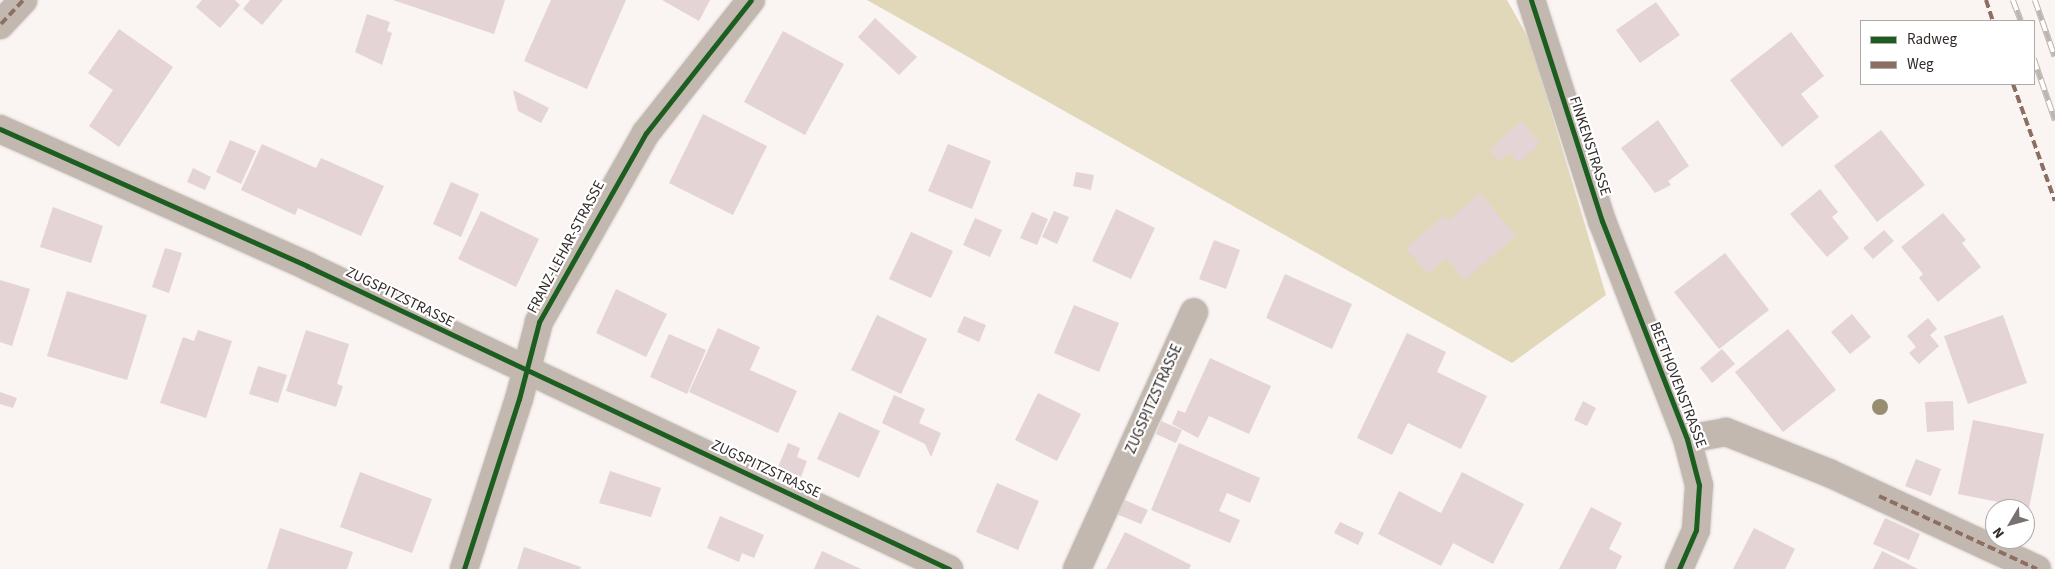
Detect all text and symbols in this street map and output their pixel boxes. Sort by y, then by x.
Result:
legend [1860,20,2035,85]
text: Radweg [1907,29,1957,50]
text: Weg [1907,54,1934,75]
street label: FINKENSTRASSE [1565,94,1615,198]
street label: FRANZ-LEHAR-STRASSE [523,178,609,316]
street label: ZUGSPITZSTRASSE [343,263,457,331]
street label: BEETHOVENSTRASSE [1646,319,1710,451]
street label: ZUGSPITZSTRASSE [1122,341,1186,457]
street label: ZUGSPITZSTRASSE [709,436,823,502]
north arrow [1985,499,2035,549]
text: N [1988,523,2010,542]

